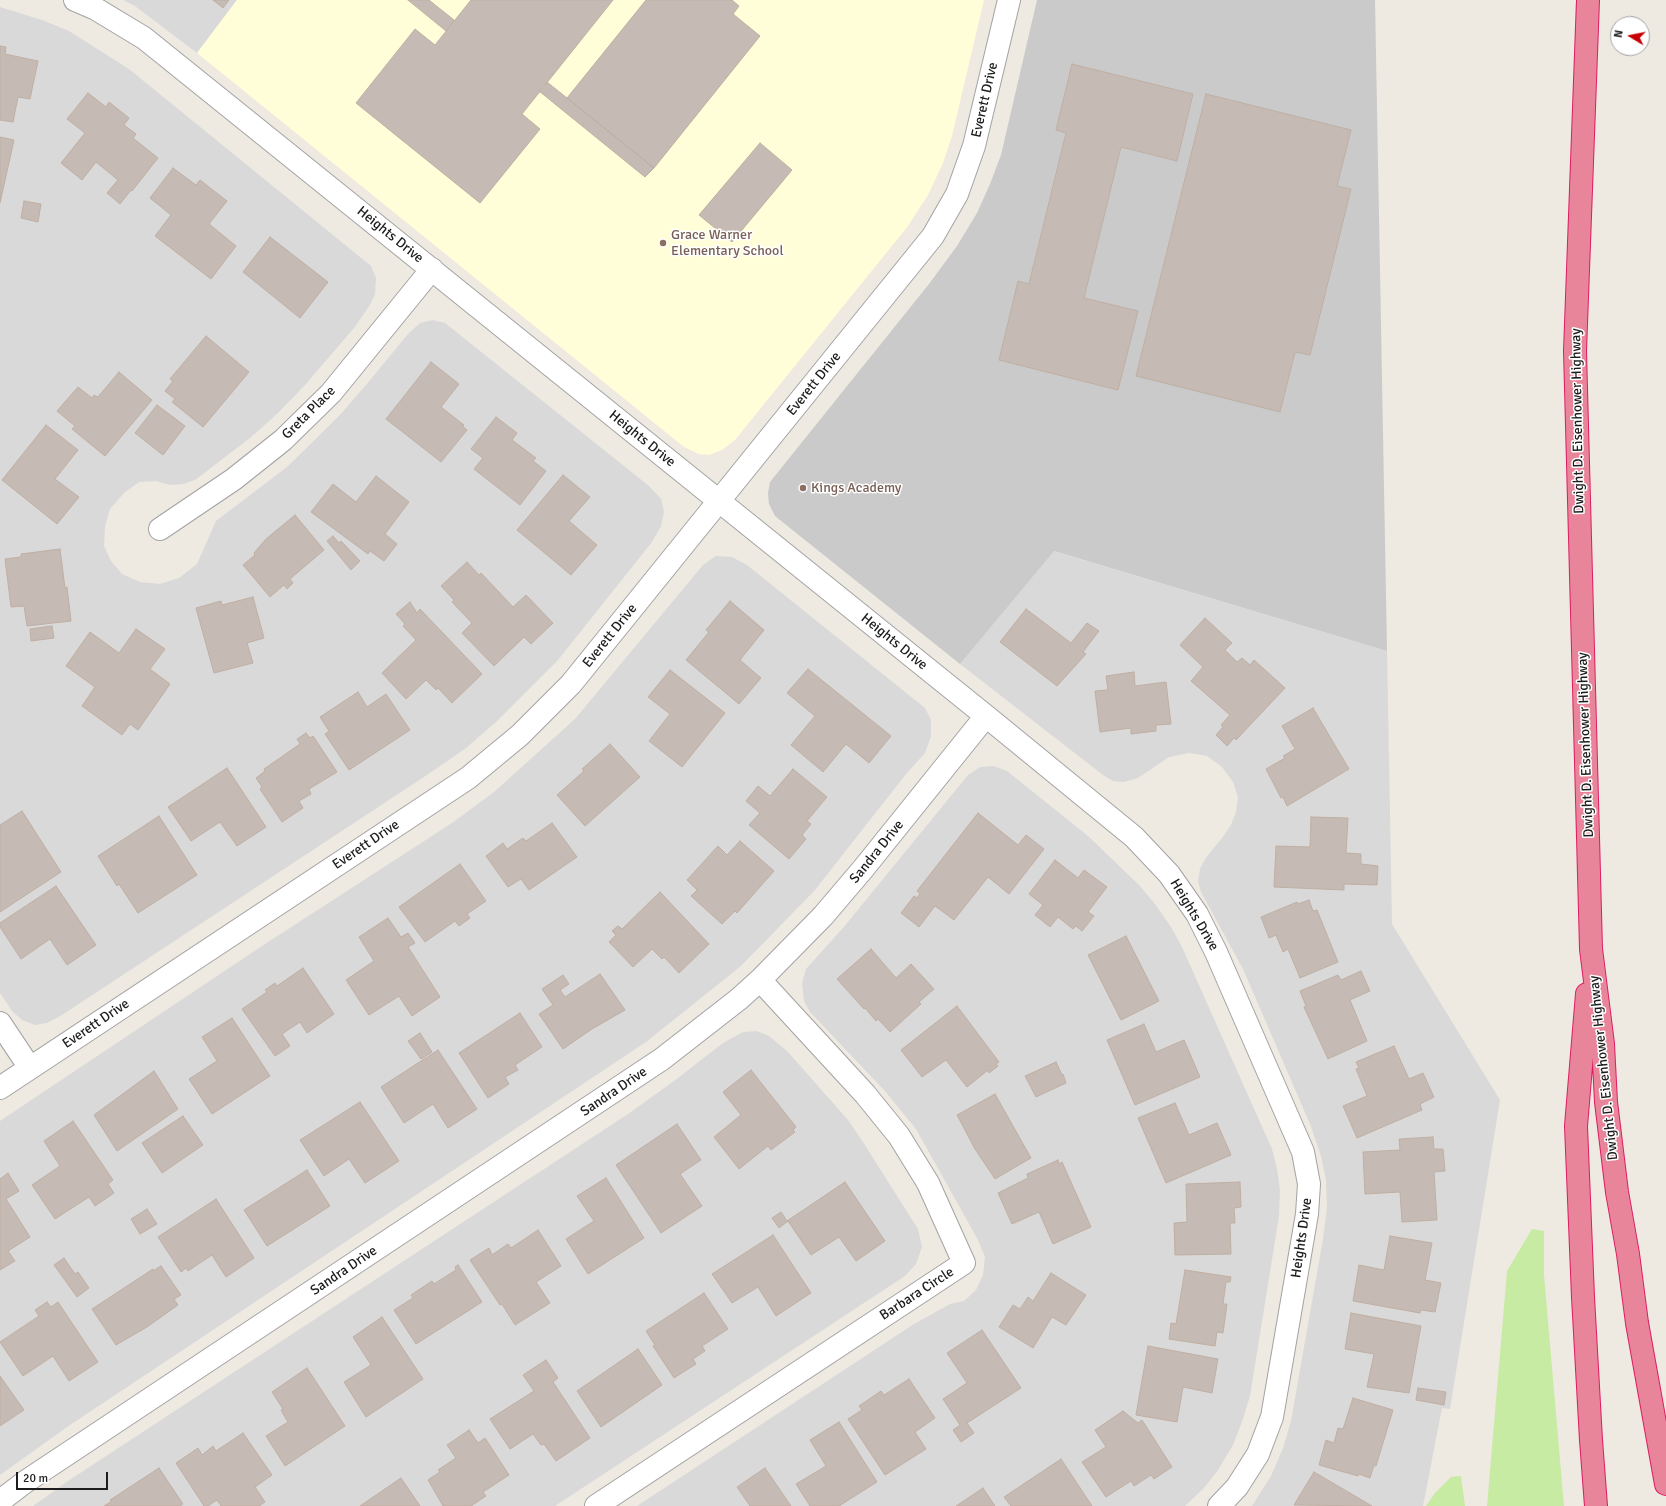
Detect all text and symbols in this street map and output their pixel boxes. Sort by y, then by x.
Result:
north arrow [1610,16,1650,56]
text: N [1612,29,1626,39]
street label: Everett Drive [968,61,1002,139]
street label: Heights Drive [353,203,427,267]
place label: Grace Warner Elementary School [671,227,784,260]
marker: Grace Warner Elementary School [658,238,668,248]
street label: Dwight D. Eisenhower Highway [1568,328,1588,514]
street label: Everett Drive [783,349,845,419]
street label: Greta Place [279,383,339,443]
street label: Heights Drive [605,407,679,471]
place label: Kings Academy [811,480,901,496]
marker: Kings Academy [798,483,808,493]
street label: Everett Drive [579,601,641,671]
street label: Heights Drive [857,610,931,674]
street label: Dwight D. Eisenhower Highway [1574,652,1598,838]
street label: Everett Drive [329,817,403,873]
street label: Sandra Drive [846,817,908,887]
street label: Heights Drive [1166,876,1222,954]
street label: Dwight D. Eisenhower Highway [1586,975,1622,1161]
street label: Everett Drive [59,996,133,1052]
street label: Sandra Drive [578,1064,650,1120]
street label: Heights Drive [1288,1197,1316,1279]
street label: Sandra Drive [308,1243,380,1299]
street label: Barbara Circle [877,1264,957,1324]
scale bar [18,1464,110,1490]
text: 20 m [23,1471,48,1486]

